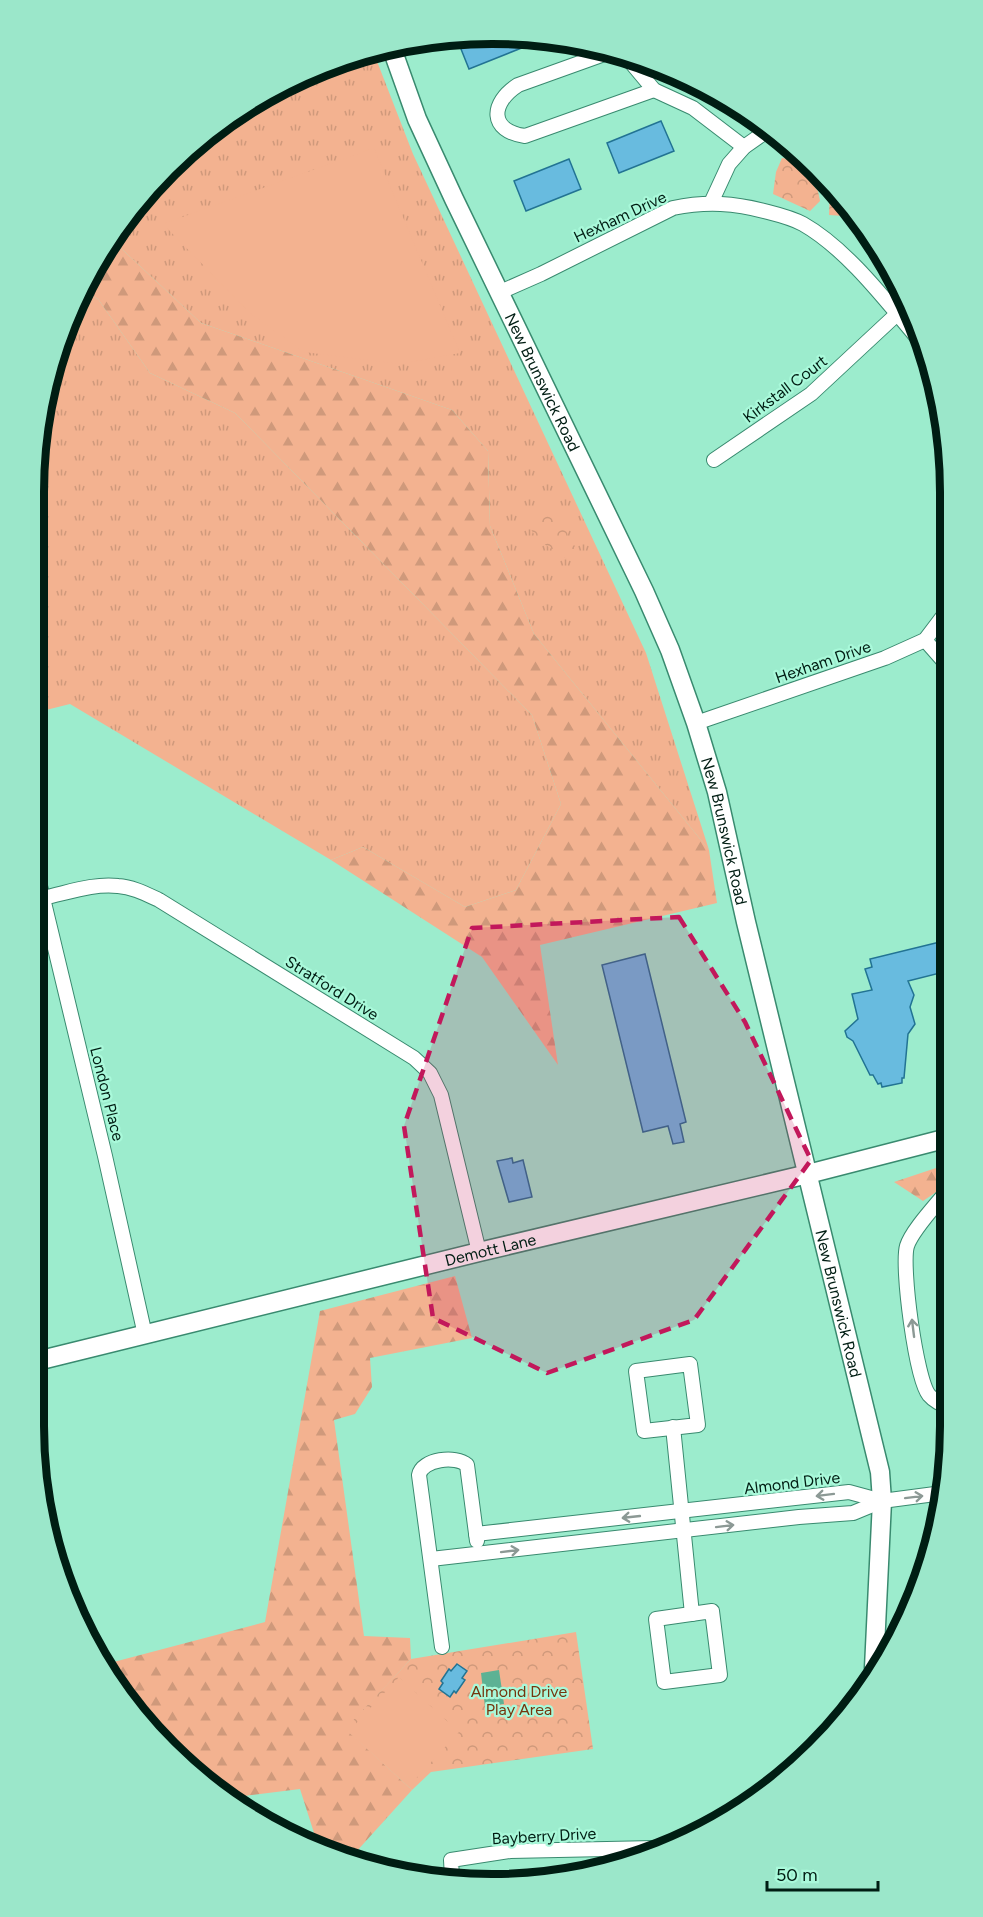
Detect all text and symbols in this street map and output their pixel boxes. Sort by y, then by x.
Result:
street label: Hexham Drive [571,187,670,247]
street label: New Brunswick Road [501,310,584,454]
street label: Kirkstall Court [739,351,831,427]
street label: Hexham Drive [773,637,874,687]
street label: New Brunswick Road [697,755,751,907]
street label: Stratford Drive [282,952,382,1024]
street label: London Place [86,1045,128,1143]
street label: New Brunswick Road [812,1227,866,1379]
street label: Demott Lane [443,1229,538,1270]
one-way arrow [907,1318,918,1338]
street label: Almond Drive [743,1468,841,1498]
one-way arrow [816,1490,836,1501]
one-way arrow [904,1491,924,1502]
one-way arrow [622,1512,642,1523]
one-way arrow [714,1520,734,1531]
one-way arrow [500,1545,519,1556]
park label: Almond Drive Play Area [471,1682,568,1719]
street label: Bayberry Drive [491,1824,597,1848]
scale bar [767,1854,878,1892]
text: 50 m [776,1864,818,1886]

